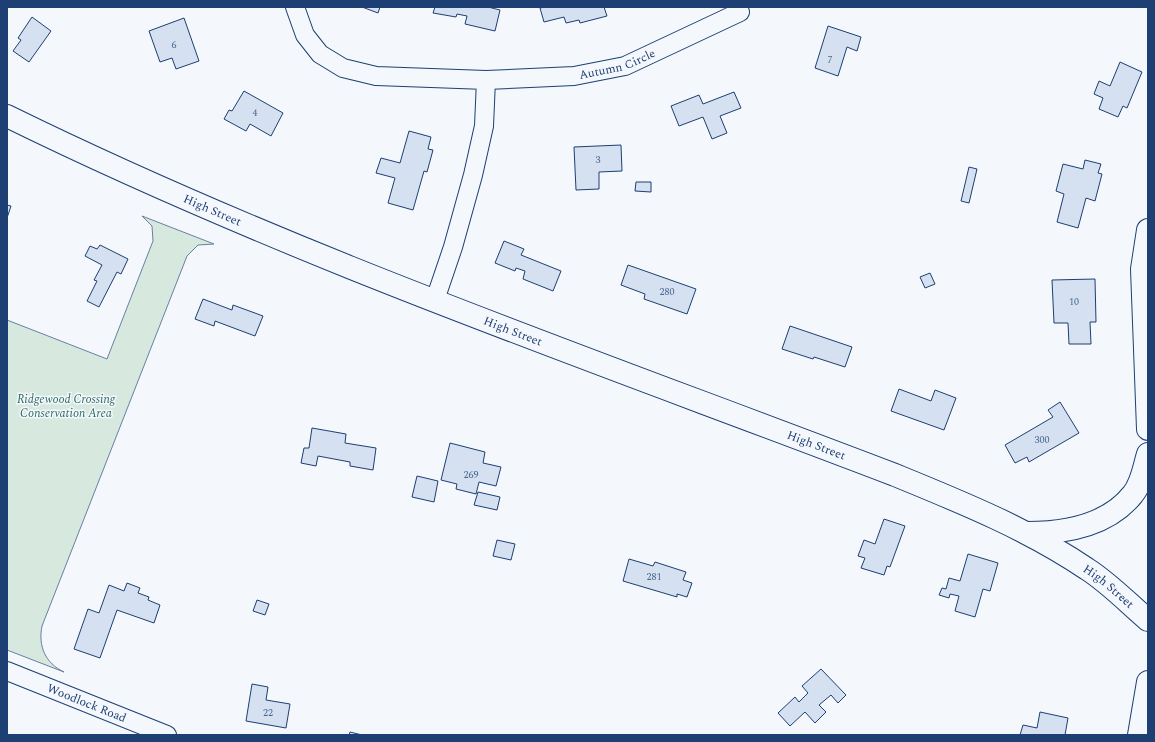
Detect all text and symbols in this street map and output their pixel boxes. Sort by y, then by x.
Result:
house number: 6 [172,37,177,53]
street label: Autumn Circle [577,44,659,85]
house number: 7 [828,52,833,68]
house number: 4 [253,105,258,121]
house number: 3 [596,152,601,168]
street label: High Street [180,190,244,231]
house number: 280 [660,284,675,300]
house number: 10 [1069,294,1079,310]
street label: High Street [481,312,545,351]
park label: Ridgewood Crossing Conservation Area [17,390,116,423]
street label: High Street [784,426,848,465]
house number: 300 [1035,432,1050,448]
house number: 269 [464,467,479,483]
street label: High Street [1079,560,1138,613]
house number: 281 [647,569,662,585]
street label: Woodlock Road [44,679,129,728]
house number: 22 [263,705,273,721]

